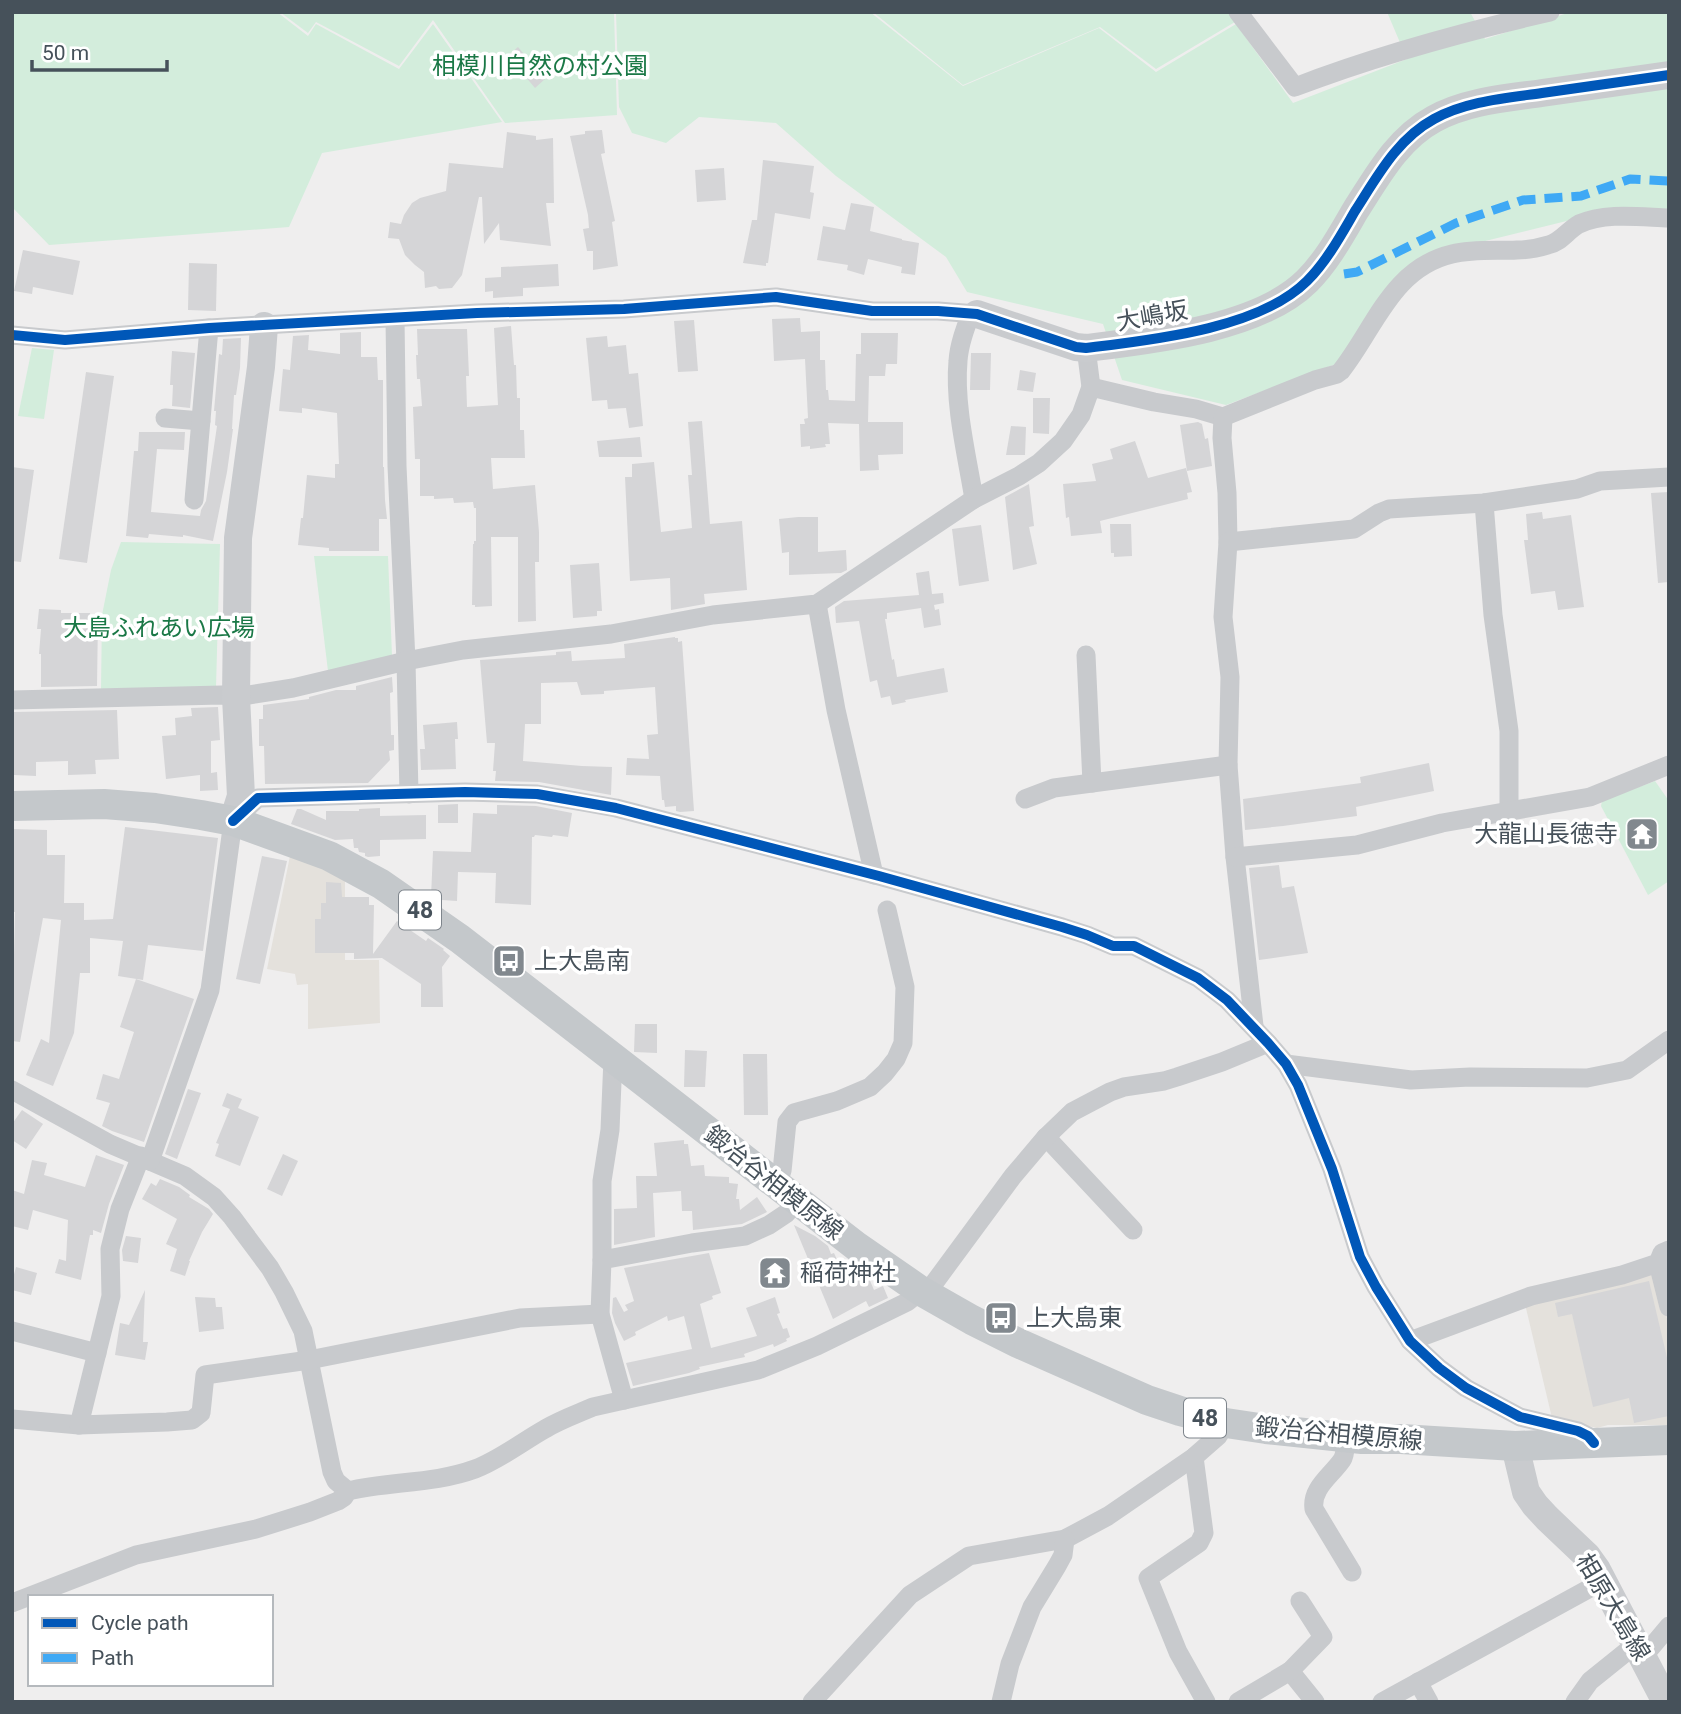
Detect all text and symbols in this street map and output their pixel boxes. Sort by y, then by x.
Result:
scale bar [32,28,166,72]
text: 50 m [42,41,89,65]
park label: 相模川自然の村公園 [432,52,648,80]
street label: 大嶋坂 [1114,296,1190,336]
park label: 大島ふれあい広場 [63,614,255,642]
temple icon: 大龍山長徳寺 [1623,815,1661,853]
place label: 大龍山長徳寺 [1474,820,1618,848]
road number: 48 [399,890,441,930]
bus stop icon: 上大島南 [490,942,528,980]
place label: 上大島南 [534,947,630,975]
street label: 鍛冶谷相模原線 [699,1120,849,1246]
temple icon: 稲荷神社 [756,1254,794,1292]
place label: 稲荷神社 [800,1259,896,1287]
bus stop icon: 上大島東 [982,1299,1020,1337]
place label: 上大島東 [1026,1304,1122,1332]
road number: 48 [1184,1399,1226,1438]
street label: 鍛冶谷相模原線 [1254,1413,1424,1455]
street label: 相原大島線 [1570,1548,1656,1666]
legend [28,1595,273,1686]
text: Cycle path [91,1611,189,1635]
text: Path [91,1646,134,1670]

